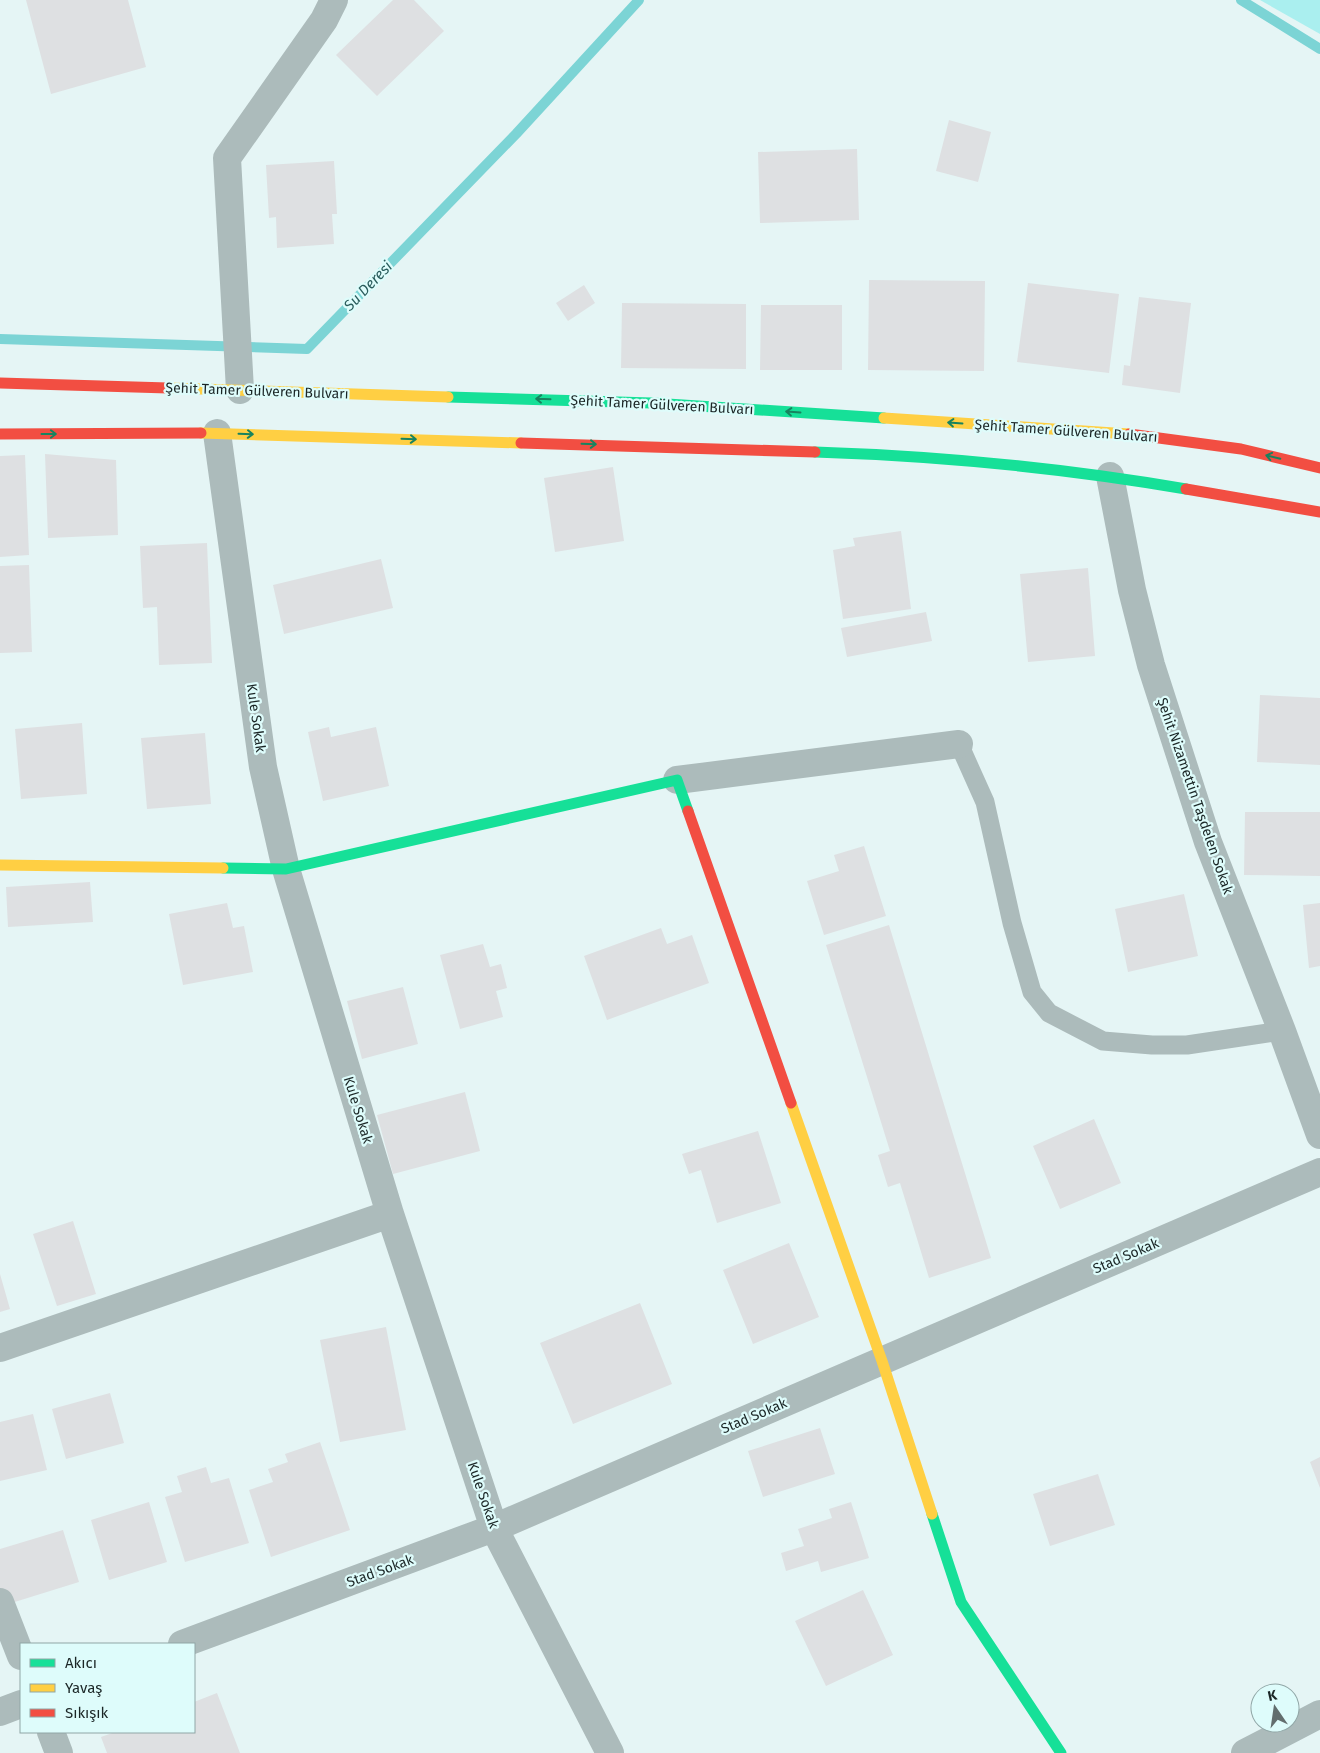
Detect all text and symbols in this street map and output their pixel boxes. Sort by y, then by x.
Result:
water label: Su Deresi [339,257,396,315]
street label: Şehit Tamer Gülveren Bulvarı [165,379,349,403]
street label: Şehit Tamer Gülveren Bulvarı [570,392,754,418]
one-way arrow [535,395,551,404]
one-way arrow [785,408,801,417]
street label: Şehit Tamer Gülveren Bulvarı [974,416,1158,446]
one-way arrow [947,419,963,428]
one-way arrow [40,429,56,439]
one-way arrow [238,429,254,439]
one-way arrow [400,434,416,443]
one-way arrow [580,439,596,449]
one-way arrow [1265,452,1281,461]
street label: Kule Sokak [243,683,269,754]
street label: Şehit Nizamettin Taşdelen Sokak [1153,696,1237,897]
street label: Kule Sokak [340,1074,376,1146]
street label: Stad Sokak [1091,1234,1162,1277]
street label: Stad Sokak [719,1394,790,1437]
street label: Kule Sokak [464,1460,503,1531]
street label: Stad Sokak [344,1551,416,1591]
legend [20,1643,195,1733]
text: Akıcı [65,1654,97,1672]
text: Yavaş [65,1679,102,1697]
north arrow [1250,1683,1300,1733]
text: K [1266,1686,1280,1705]
text: Sıkışık [65,1704,109,1722]

